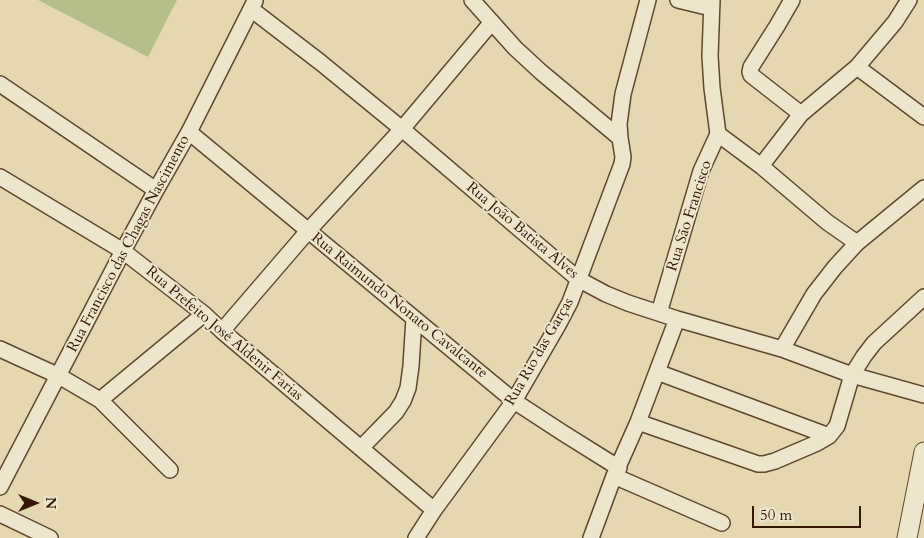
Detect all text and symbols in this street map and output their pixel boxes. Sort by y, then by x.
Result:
street label: Rua Francisco das Chagas Nascimento [64,132,194,356]
street label: Rua São Francisco [664,158,716,274]
street label: Rua João Batista Alves [462,179,582,283]
street label: Rua Raimundo Nonato Cavalcante [307,229,491,383]
street label: Rua Prefeito José Aldenir Farias [142,263,306,405]
street label: Rua Rio das Garças [502,295,578,409]
north arrow [10,478,60,528]
scale bar [754,496,863,528]
text: N [41,497,60,509]
text: 50 m [760,505,792,525]

